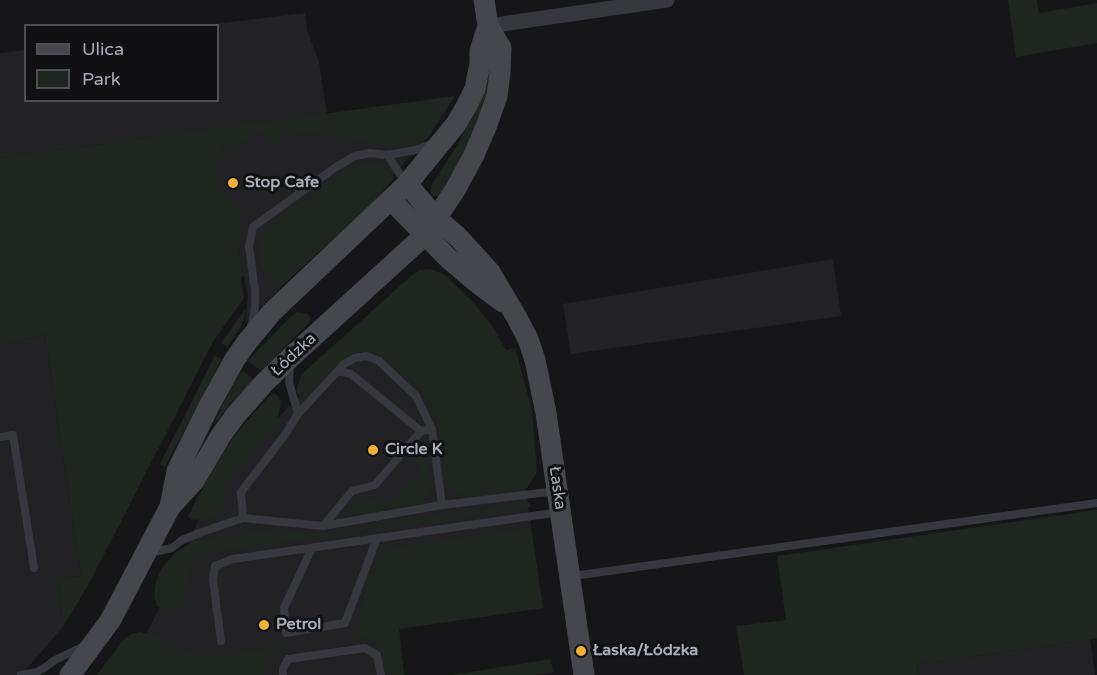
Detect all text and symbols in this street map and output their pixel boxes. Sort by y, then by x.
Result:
legend [24,24,219,102]
text: Ulica [82,38,124,60]
text: Park [82,68,120,90]
place label: Stop Cafe [245,173,319,193]
marker: Stop Cafe [226,176,240,190]
street label: Łódzka [267,329,321,381]
place label: Circle K [385,440,442,460]
marker: Circle K [366,443,380,457]
street label: Łaska [544,465,570,511]
place label: Petrol [276,615,321,635]
marker: Petrol [257,618,271,632]
place label: Łaska/Łódzka [593,641,698,661]
marker: Łaska/Łódzka [574,644,588,658]

